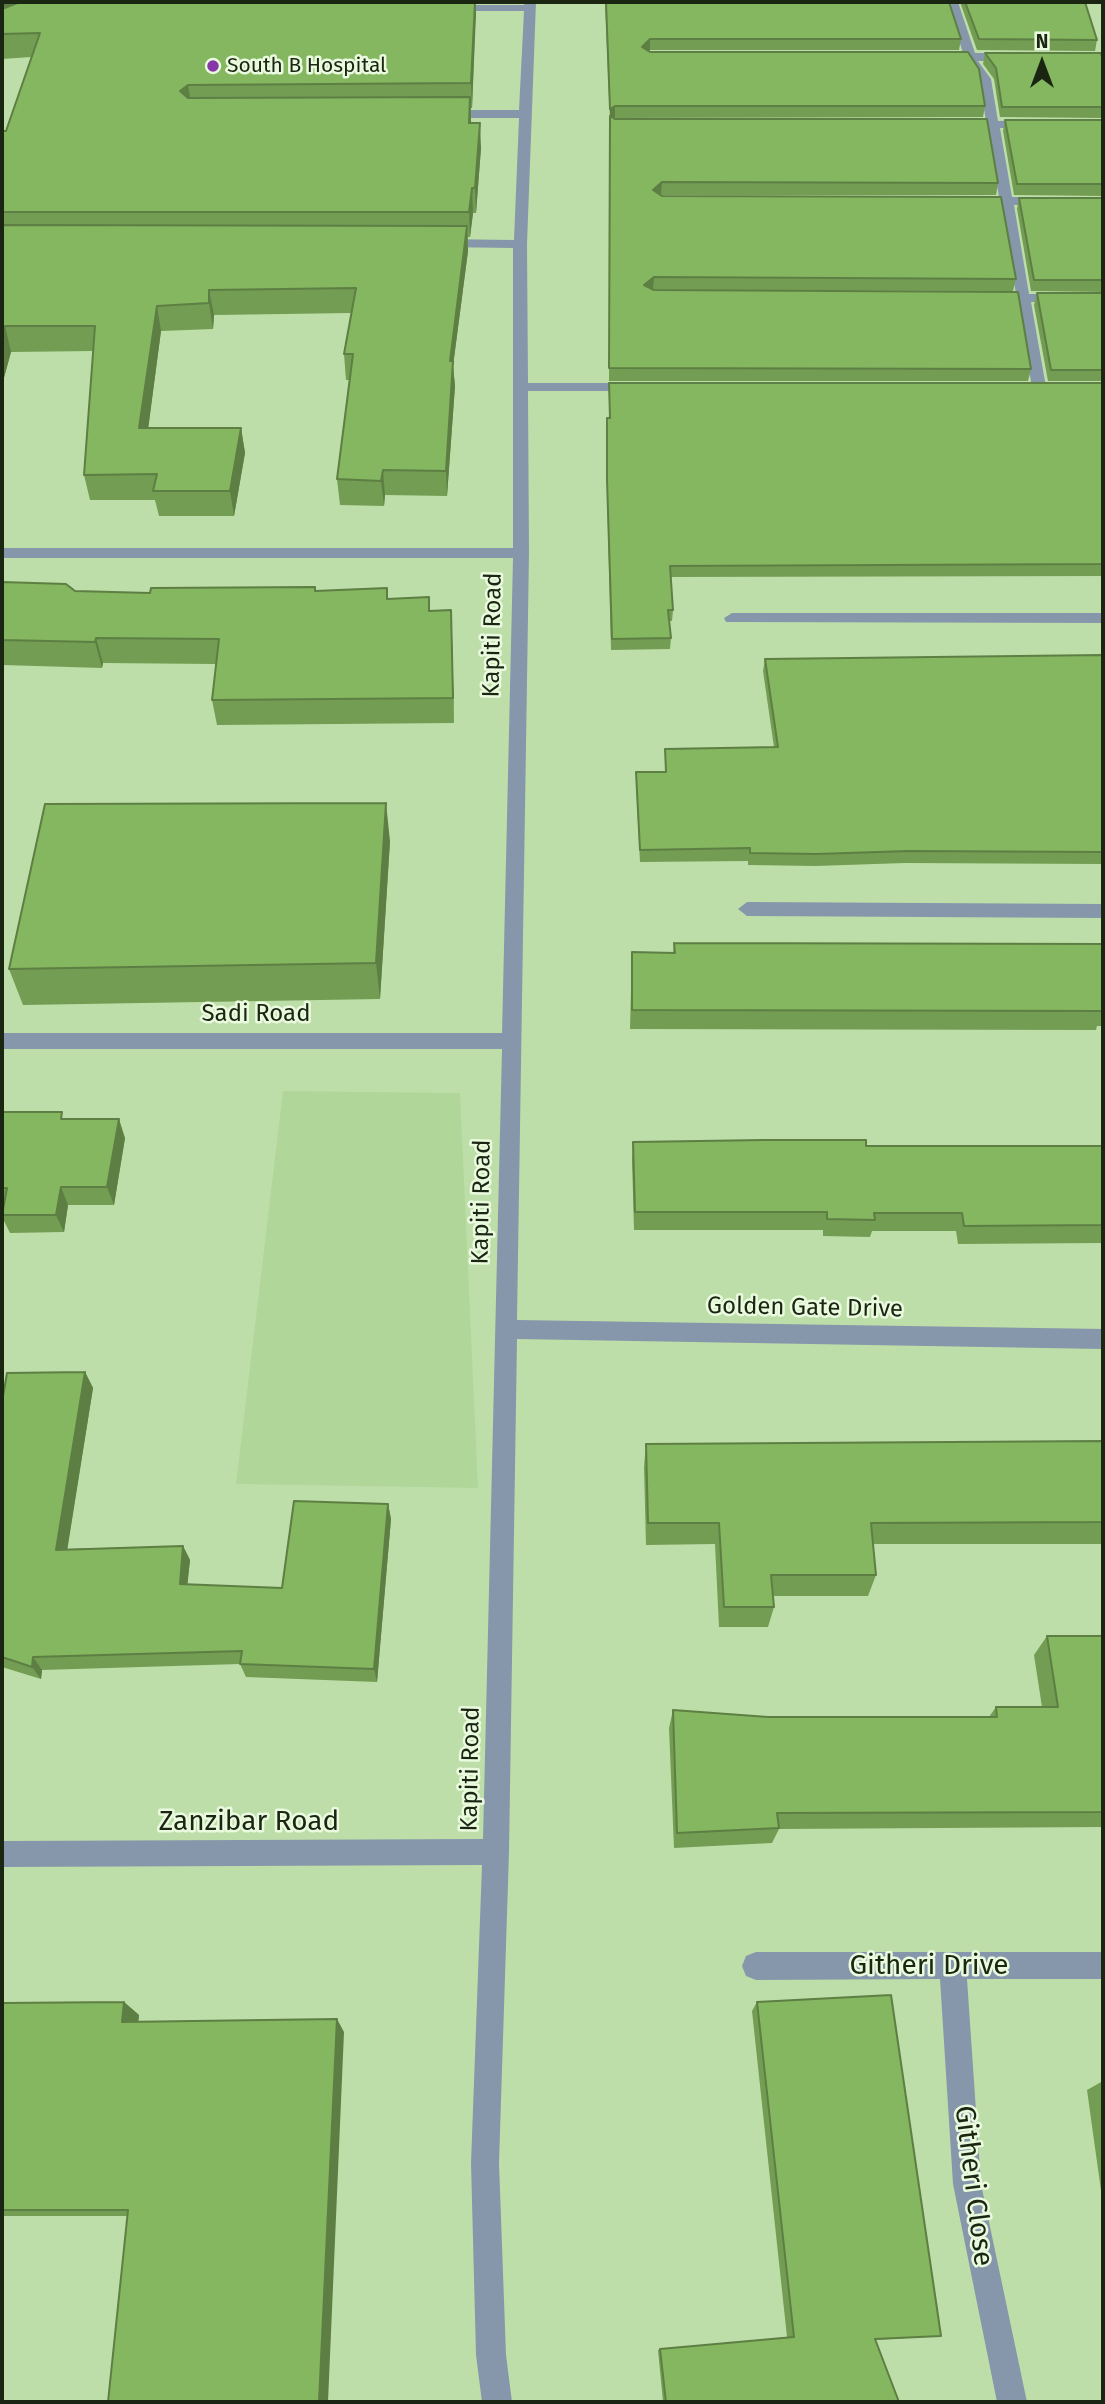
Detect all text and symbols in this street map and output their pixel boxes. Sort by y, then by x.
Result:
north arrow [1007,28,1077,98]
text: N [1036,30,1048,53]
place label: South B Hospital [227,53,386,79]
marker: South B Hospital [205,58,221,74]
street label: Kapiti Road [478,572,508,698]
street label: Sadi Road [202,1000,310,1028]
street label: Kapiti Road [467,1139,497,1265]
street label: Golden Gate Drive [707,1292,903,1324]
street label: Kapiti Road [456,1706,486,1832]
street label: Zanzibar Road [159,1805,339,1839]
street label: Githeri Drive [849,1949,1009,1983]
street label: Githeri Close [946,2104,1000,2268]

